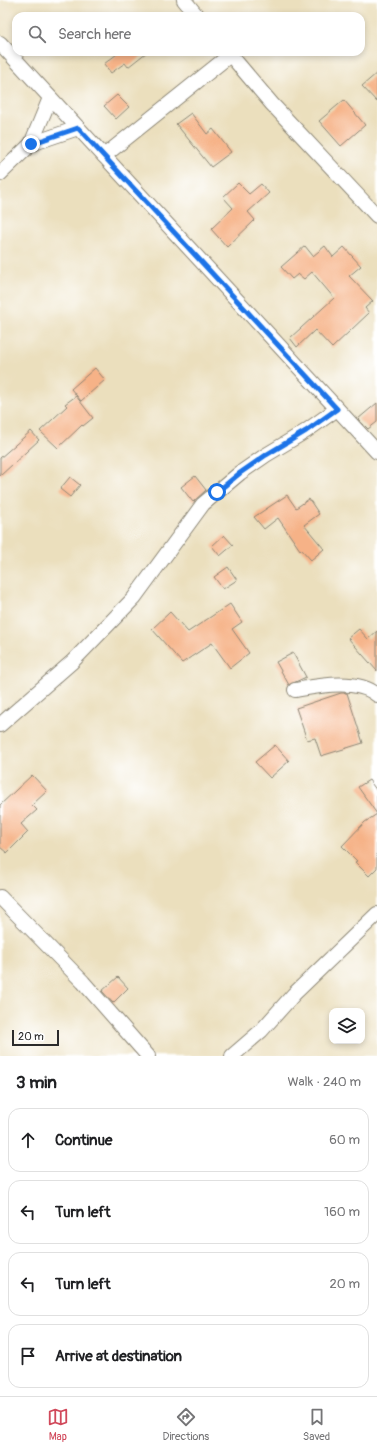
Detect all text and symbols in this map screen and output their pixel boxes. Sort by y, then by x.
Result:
search box [12,12,365,56]
icon: search [26,23,48,45]
text: Search here [58,25,131,44]
route end [22,135,40,153]
route start [208,483,226,501]
map controls [329,1008,365,1044]
button: layers [329,1008,365,1044]
scale bar [12,1028,59,1047]
text: 20 m [18,1030,44,1043]
text: 3 min [16,1072,57,1093]
text: Walk · 240 m [287,1074,361,1090]
icon: ahead [17,1129,39,1151]
text: Continue [55,1131,113,1150]
text: 60 m [329,1132,360,1148]
icon: left [17,1201,39,1223]
text: Turn left [55,1203,111,1222]
text: 160 m [324,1204,360,1220]
icon: left [17,1273,39,1295]
text: Turn left [55,1275,111,1294]
text: 20 m [329,1276,360,1292]
icon: arrive [17,1345,39,1367]
text: Arrive at destination [55,1347,182,1366]
tab: Map [47,1406,69,1443]
tab: Directions [163,1406,209,1443]
tab: Saved [303,1406,330,1443]

